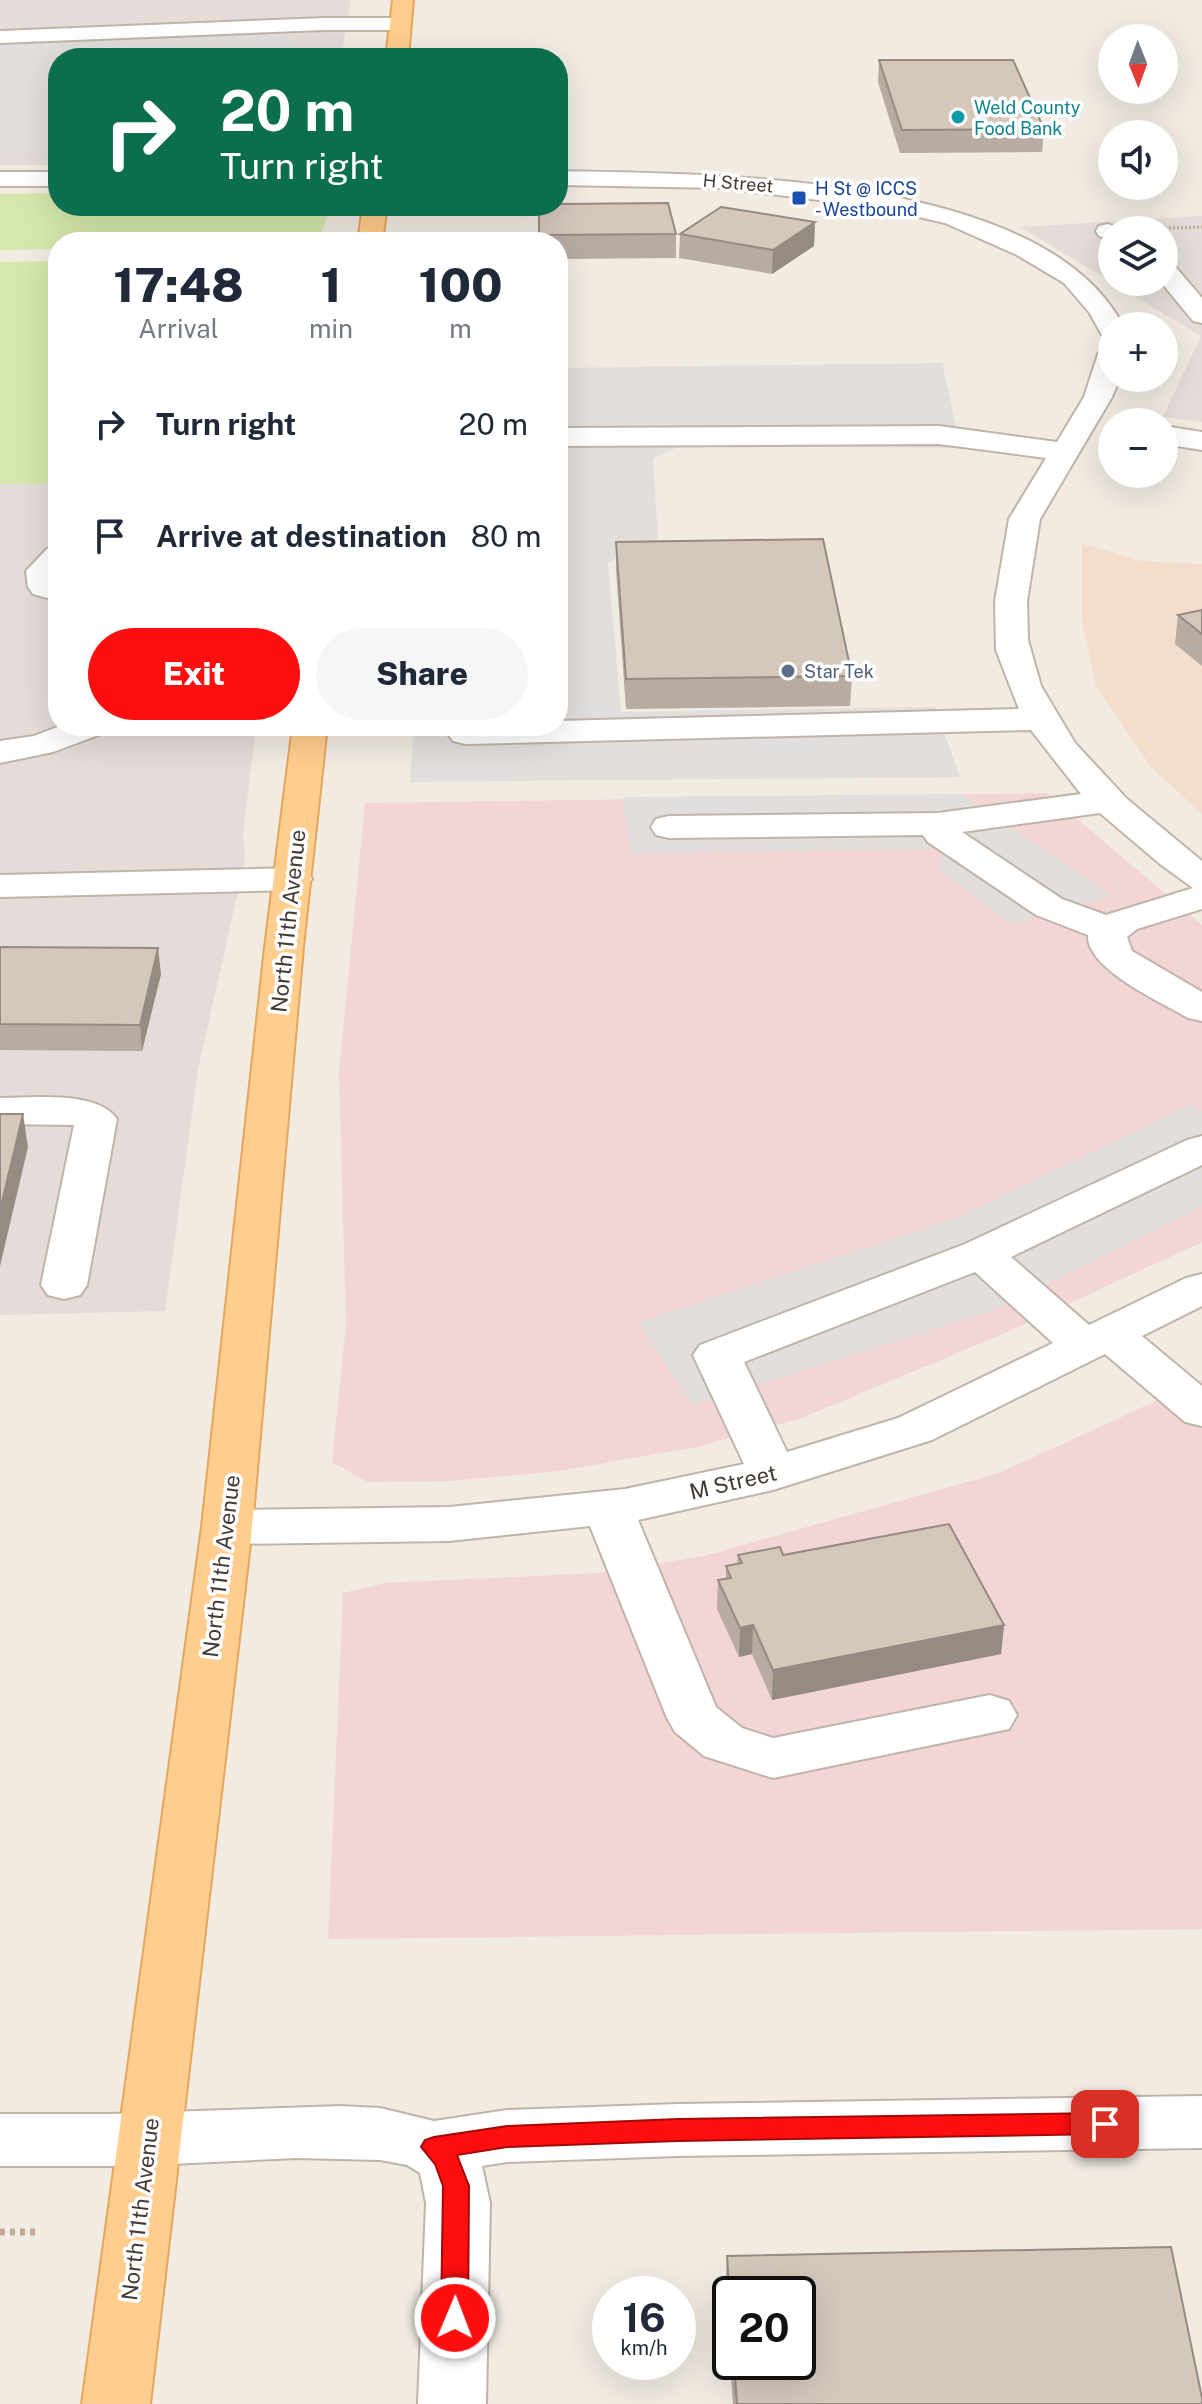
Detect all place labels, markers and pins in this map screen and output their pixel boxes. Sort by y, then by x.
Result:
place label: Weld County Food Bank [974,97,1081,139]
marker: Weld County Food Bank [949,108,967,126]
place label: H St @ ICCS - Westbound [815,178,918,220]
marker: H St @ ICCS - Westbound [790,189,808,207]
place label: Star Tek [804,661,874,682]
marker: Star Tek [779,662,797,680]
pin [1071,2090,1139,2158]

